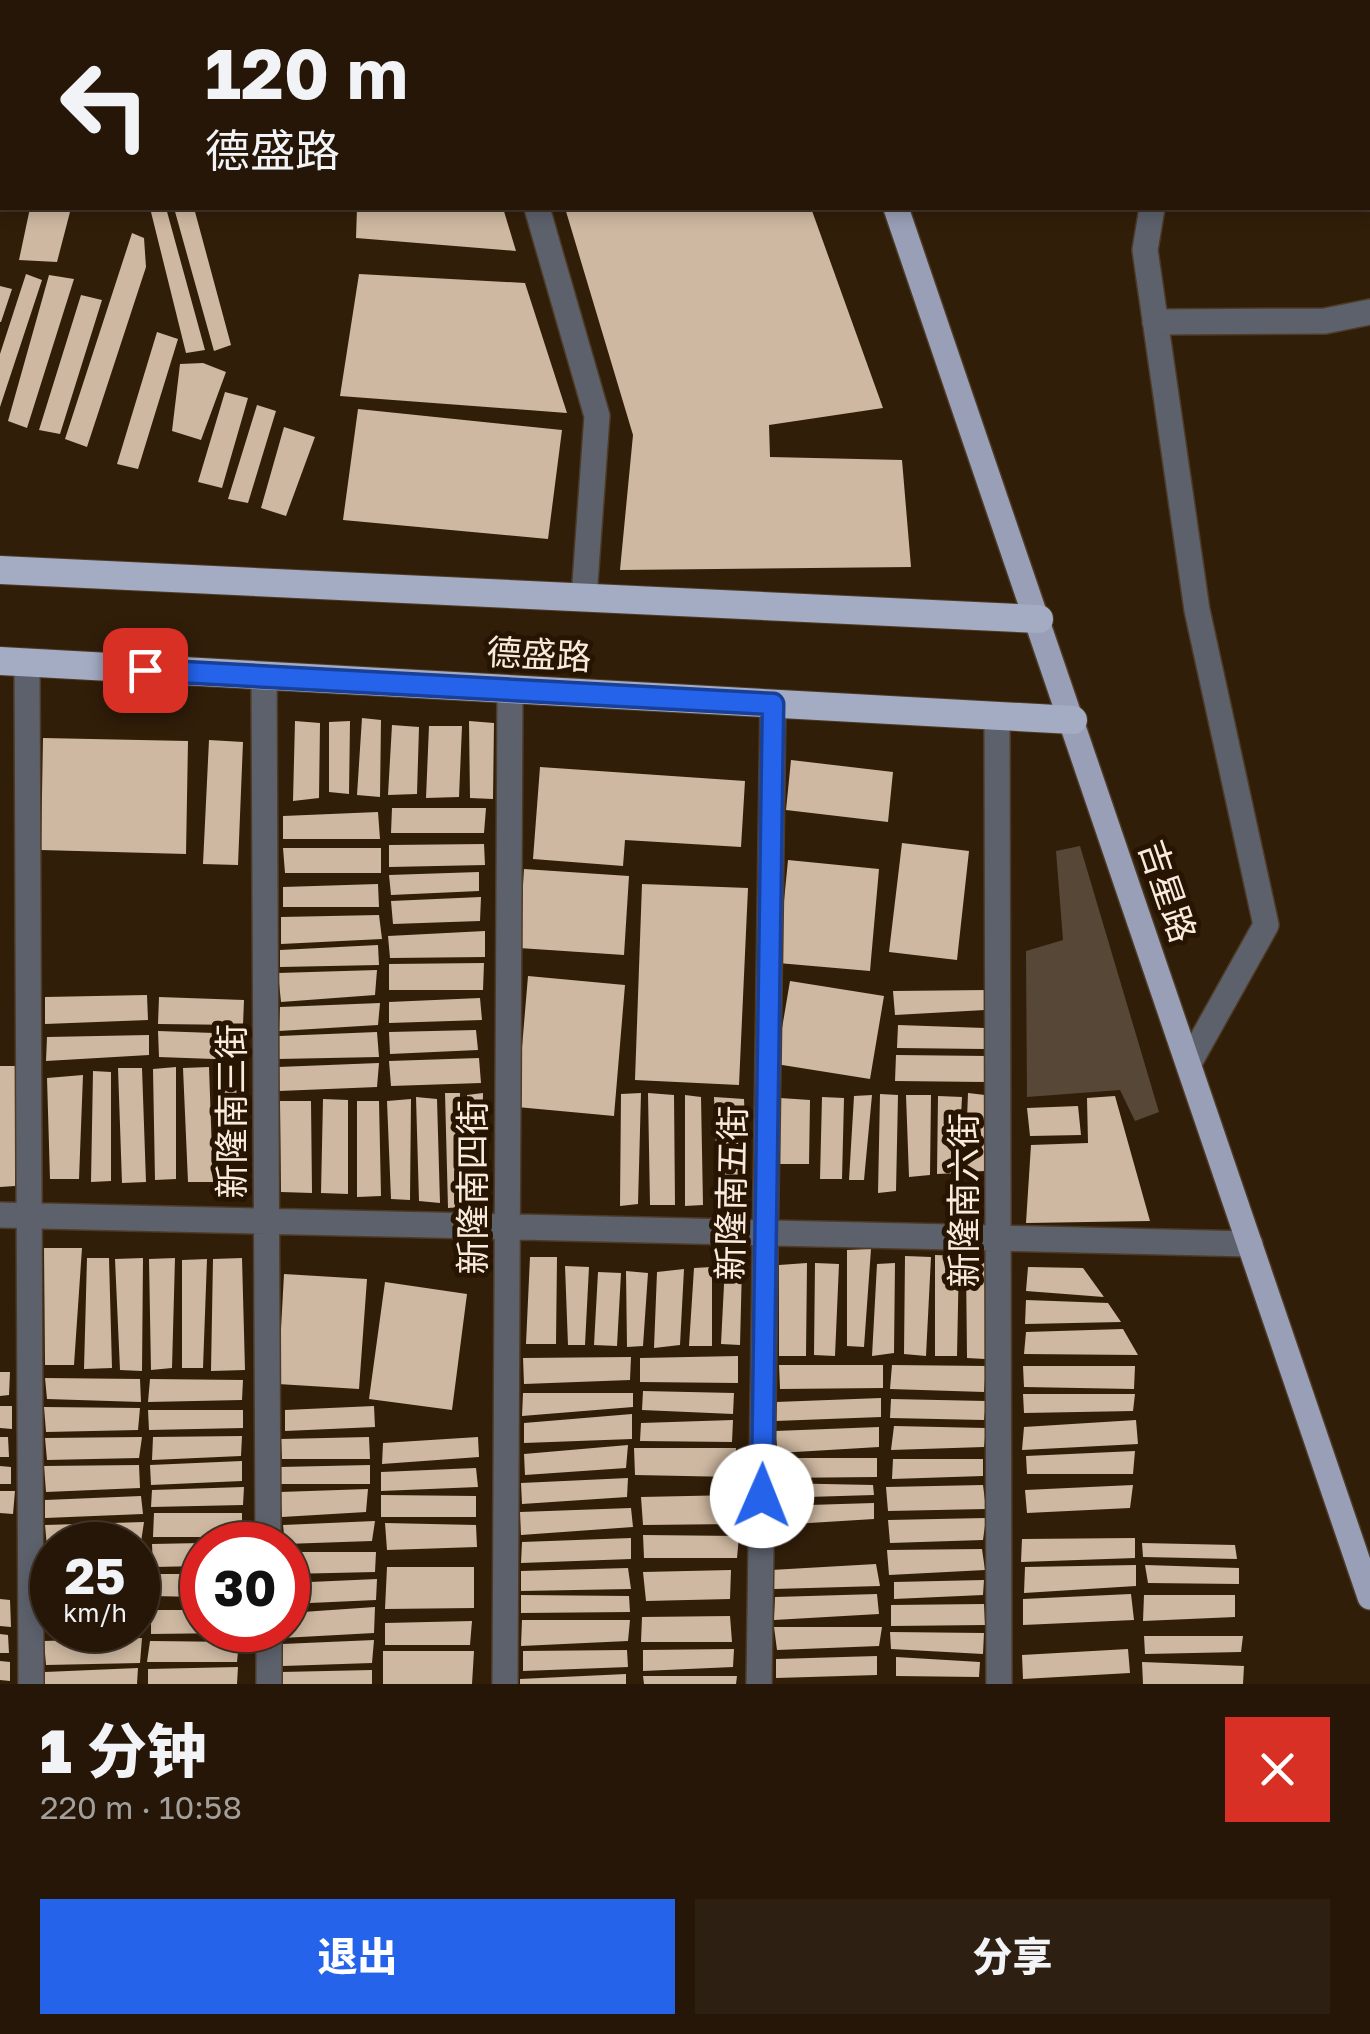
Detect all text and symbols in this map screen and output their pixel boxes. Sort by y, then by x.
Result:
text: 120 m [205,30,408,114]
icon: left [40,40,170,170]
text: 德盛路 [205,123,340,177]
pin [103,628,188,713]
street label: 德盛路 [485,630,593,678]
icon: arrive [118,643,173,698]
street label: 吉星路 [1131,835,1205,947]
street label: 新隆南三街 [210,1023,252,1199]
street label: 新隆南四街 [451,1099,493,1275]
street label: 新隆南五街 [708,1105,754,1281]
street label: 新隆南六街 [942,1112,984,1288]
position arrow [710,1444,814,1548]
speed limit sign: 30 [180,1522,310,1652]
text: 25 [64,1545,125,1605]
text: km/h [63,1597,127,1628]
text: 1 分钟 [40,1714,207,1786]
button: close [1225,1717,1330,1822]
text: 220 m · 10:58 [40,1788,242,1826]
button: 退出 [40,1899,675,2014]
button: 分享 [695,1899,1330,2014]

